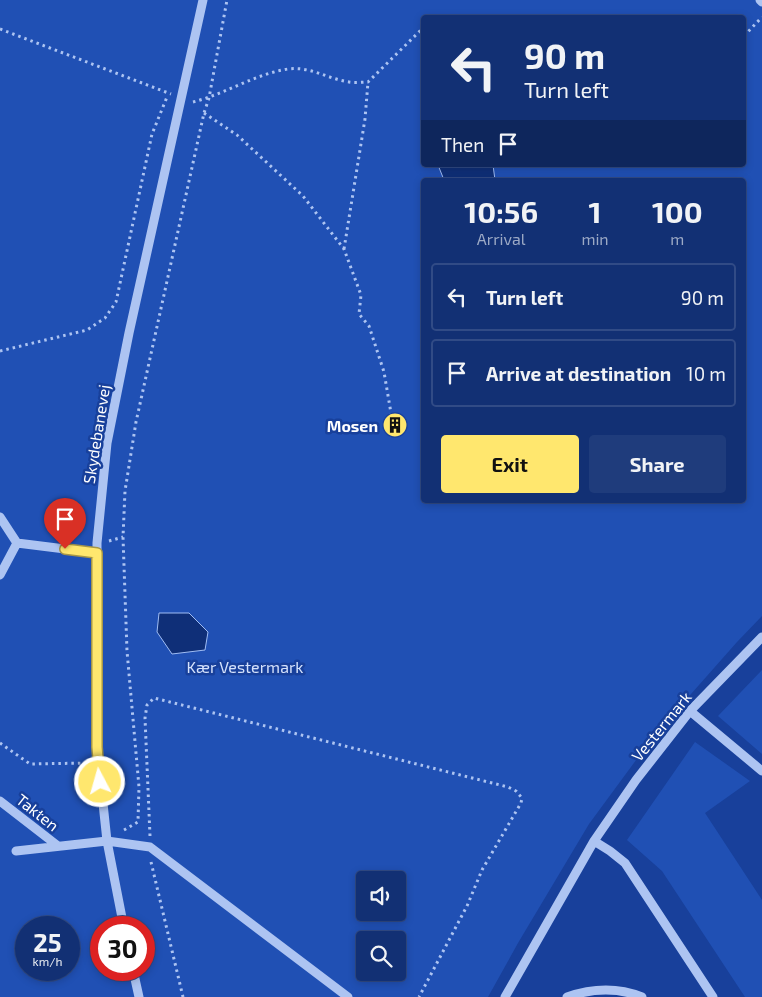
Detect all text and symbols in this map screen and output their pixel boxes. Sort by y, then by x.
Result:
text: 90 m [524,34,605,76]
icon: left [441,35,506,100]
text: Turn left [524,76,609,102]
icon: arrive [494,130,522,158]
text: Then [441,133,484,156]
text: 10:56 [464,193,538,229]
text: 1 [589,193,602,229]
text: 100 [652,193,703,229]
text: Arrival [477,229,526,248]
text: min [581,229,609,248]
text: m [670,229,684,248]
icon: left [443,283,471,311]
text: Turn left [486,286,563,309]
text: 90 m [681,286,724,309]
icon: arrive [443,359,471,387]
text: Arrive at destination [486,362,671,385]
text: 10 m [686,362,726,385]
street label: Skydebanevej [79,383,114,485]
building icon: Mosen [382,412,408,438]
place label: Mosen [327,416,378,435]
button: Exit [441,435,579,493]
button: Share [589,435,726,493]
pin [44,498,86,549]
icon: arrive [51,505,79,533]
park label: Kær Vestermark [187,657,303,676]
street label: Vestermark [627,687,695,765]
position arrow [73,755,125,807]
street label: Takten [13,790,63,834]
map controls [356,871,406,981]
button: sound [356,871,406,921]
speed limit sign: 30 [90,916,155,981]
text: 25 [33,927,62,957]
button: search [356,931,406,981]
text: km/h [33,954,62,968]

